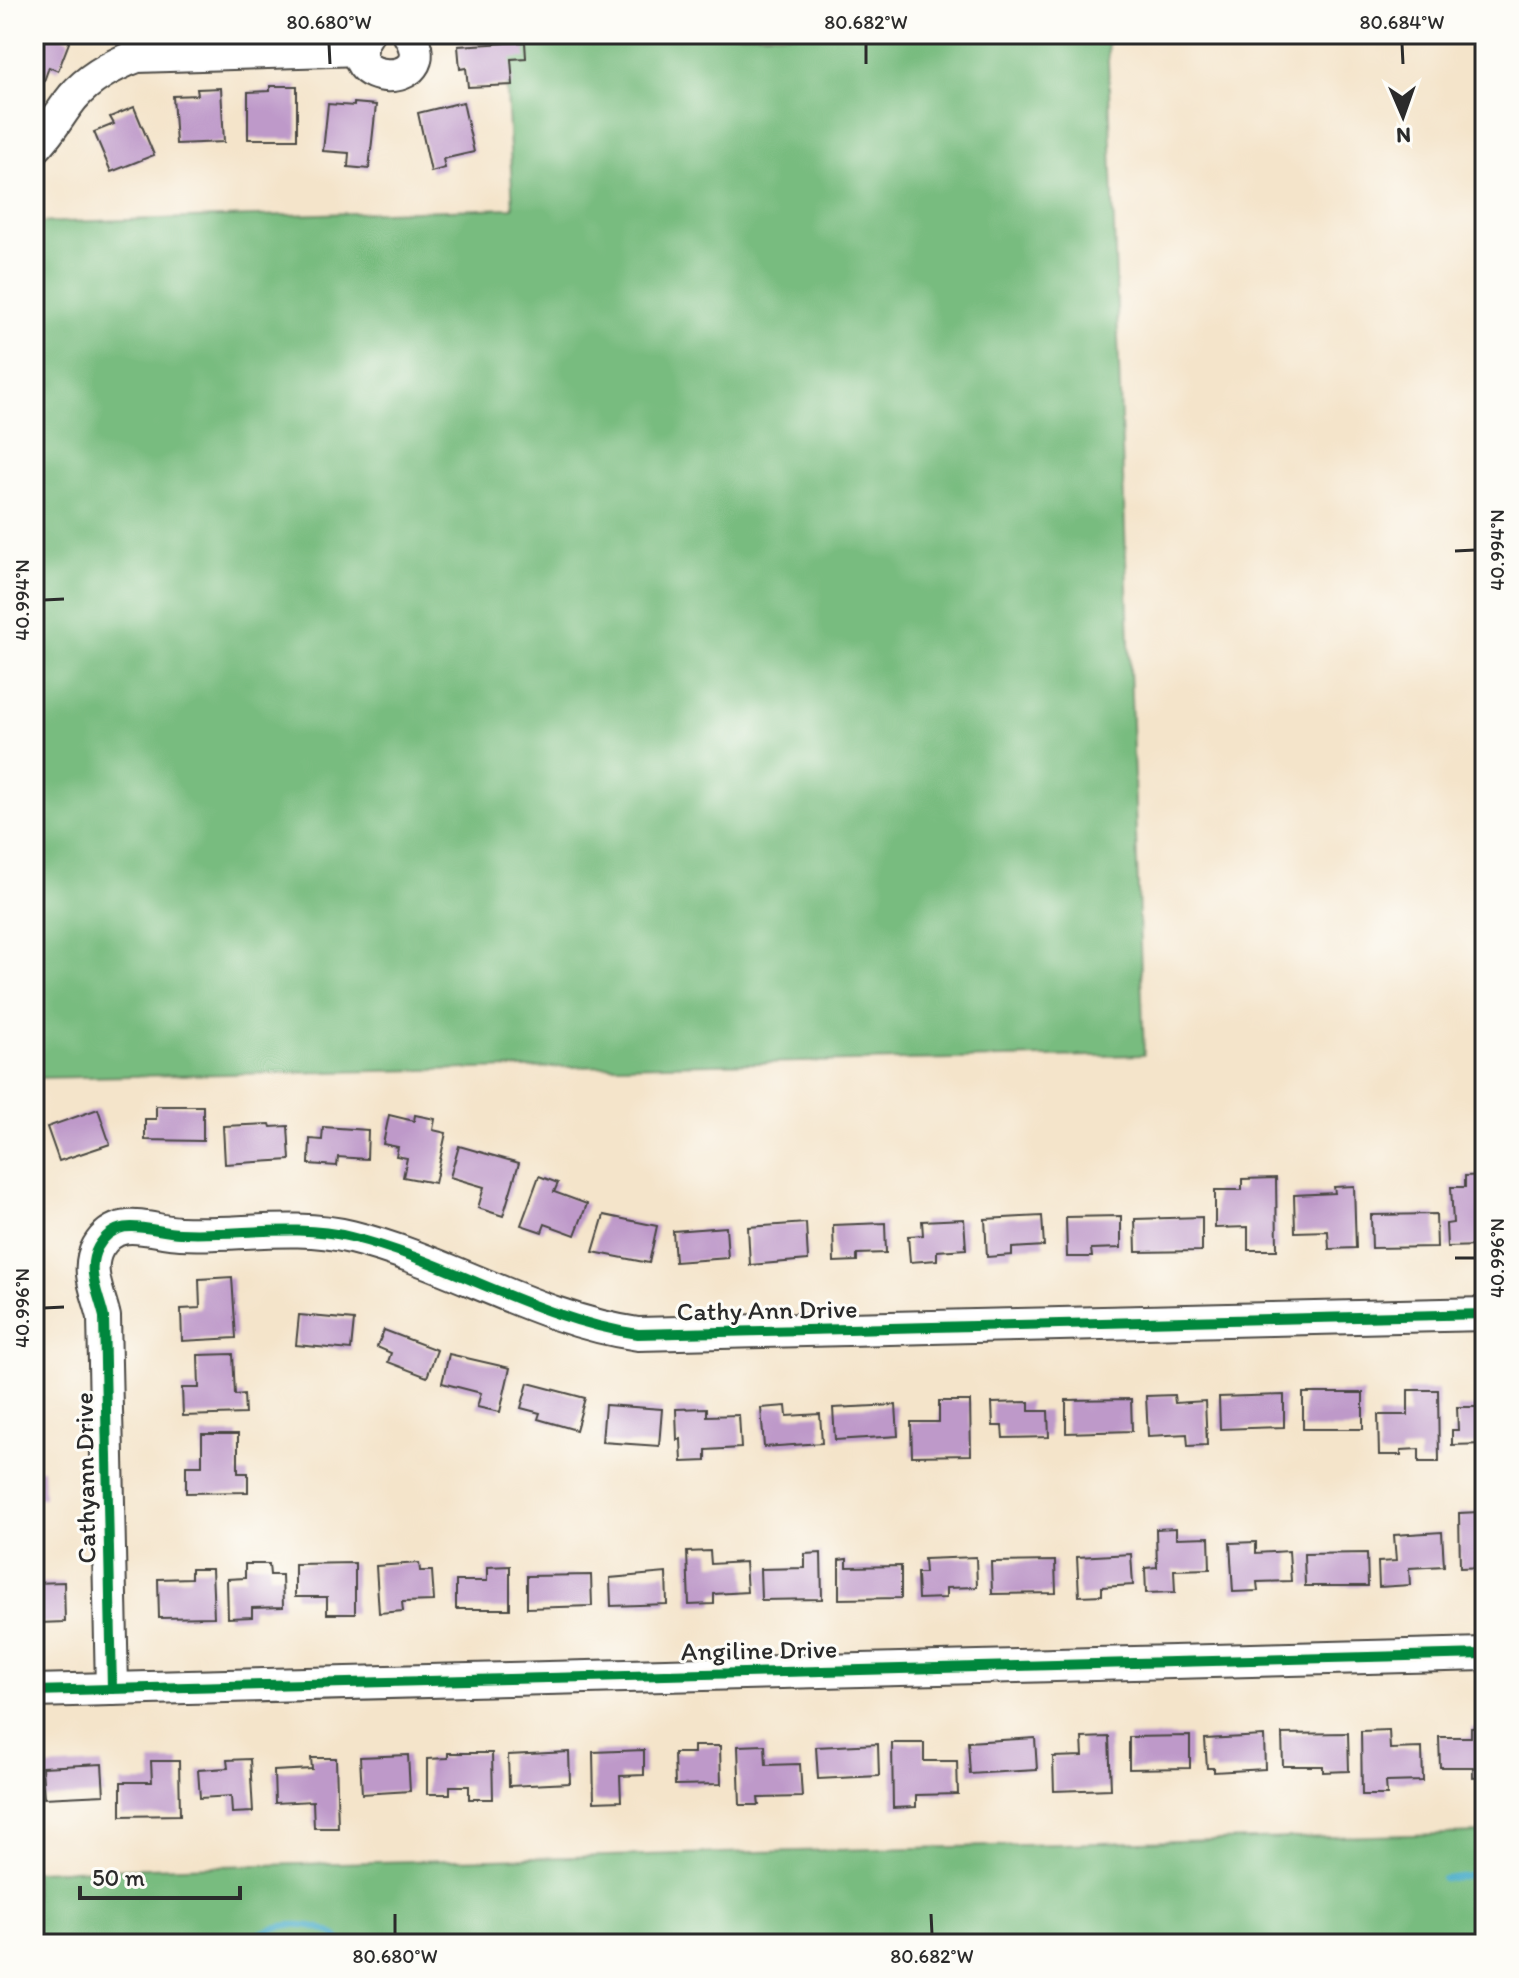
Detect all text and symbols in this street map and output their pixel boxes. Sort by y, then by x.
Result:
text: 80.680°W [286,10,372,34]
text: 80.682°W [824,10,908,34]
text: 80.684°W [1360,10,1444,34]
north arrow [1363,76,1443,156]
text: N [1396,122,1412,149]
text: 40.994°N [1485,509,1509,591]
text: 40.994°N [10,559,34,641]
text: 40.996°N [1485,1218,1509,1298]
text: 40.996°N [10,1268,34,1348]
street label: Cathy Ann Drive [676,1292,858,1328]
street label: Cathyann Drive [68,1392,102,1564]
street label: Angiline Drive [681,1633,837,1667]
scale bar [80,1850,240,1900]
text: 50 m [92,1863,145,1892]
text: 80.680°W [352,1944,438,1968]
text: 80.682°W [890,1944,974,1968]

